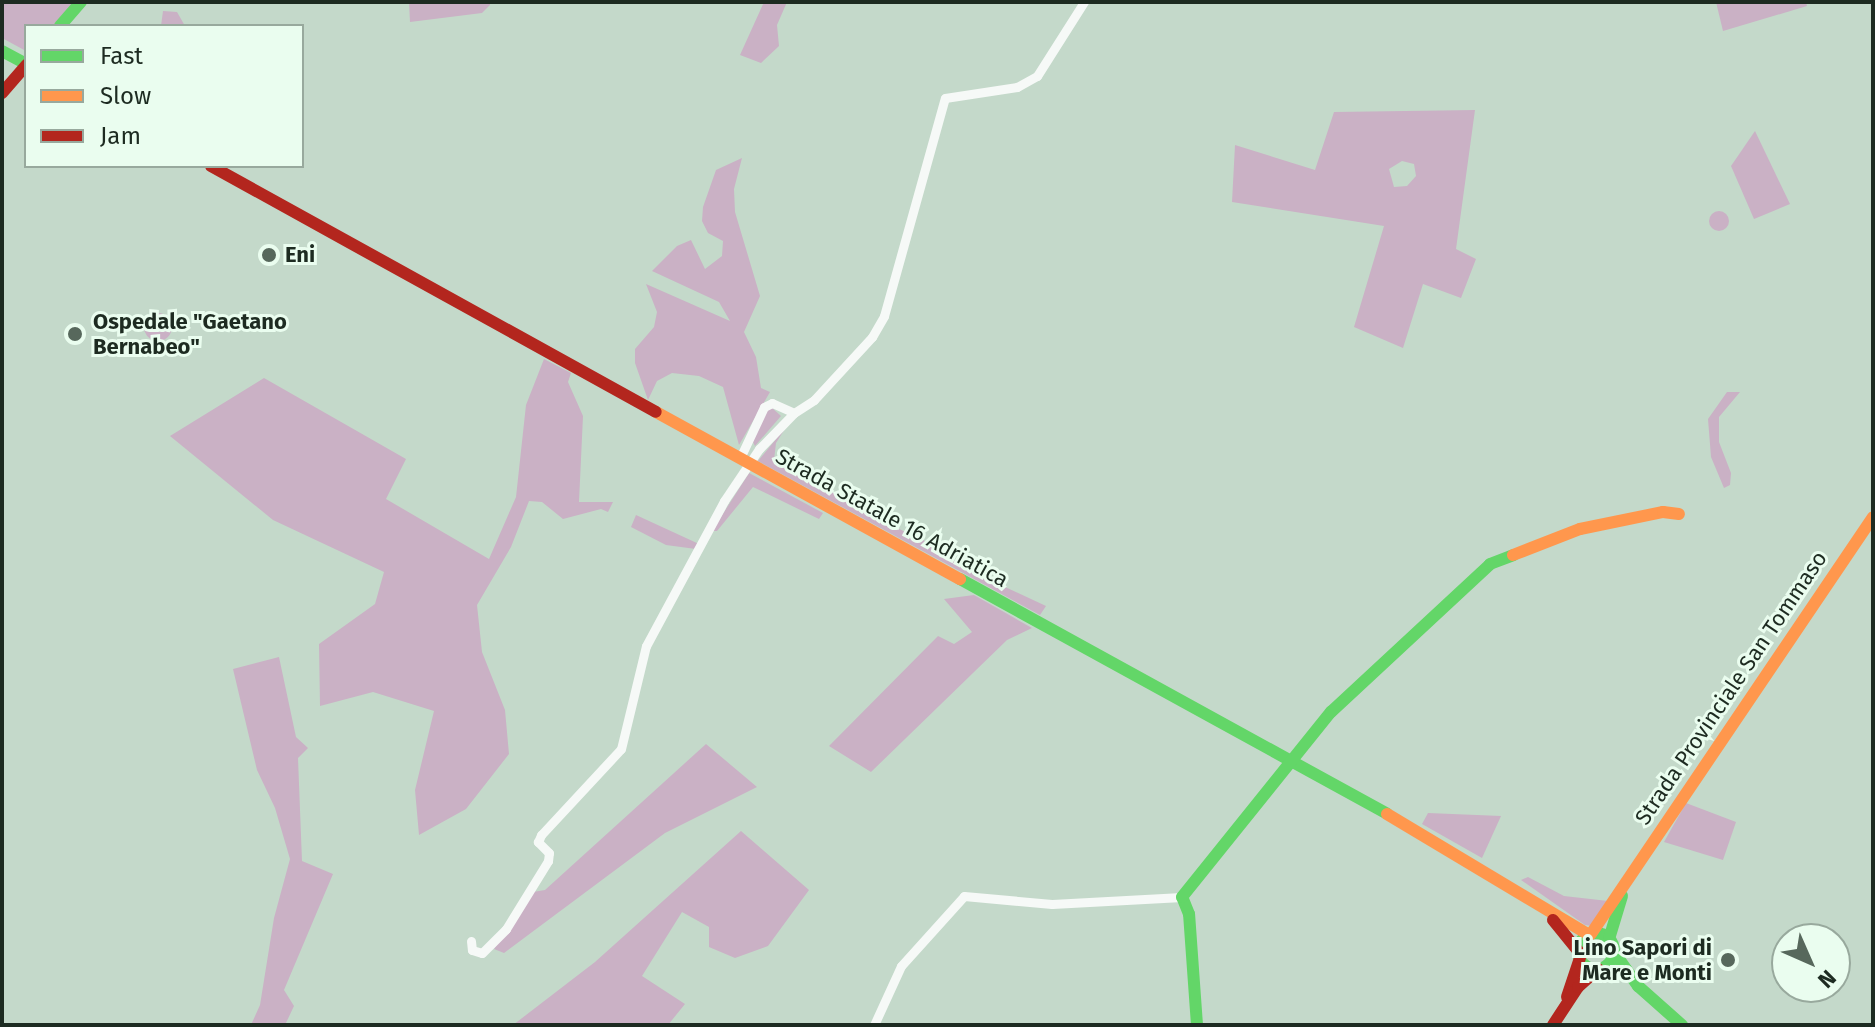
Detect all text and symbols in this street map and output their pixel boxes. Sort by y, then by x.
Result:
legend [24,24,304,168]
text: Fast [100,42,143,70]
text: Slow [100,82,151,110]
text: Jam [100,122,141,150]
place label: Eni [285,242,315,268]
marker: Eni [260,246,278,264]
place label: Ospedale "Gaetano Bernabeo" [93,308,287,360]
marker: Ospedale "Gaetano Bernabeo" [64,323,86,345]
street label: Strada Statale 16 Adriatica [771,443,1013,593]
street label: Strada Provinciale San Tommaso [1629,546,1833,830]
north arrow [1771,923,1851,1003]
place label: Lino Sapori di Mare e Monti [1573,934,1712,986]
marker: Lino Sapori di Mare e Monti [1719,951,1737,969]
text: N [1812,964,1842,994]

